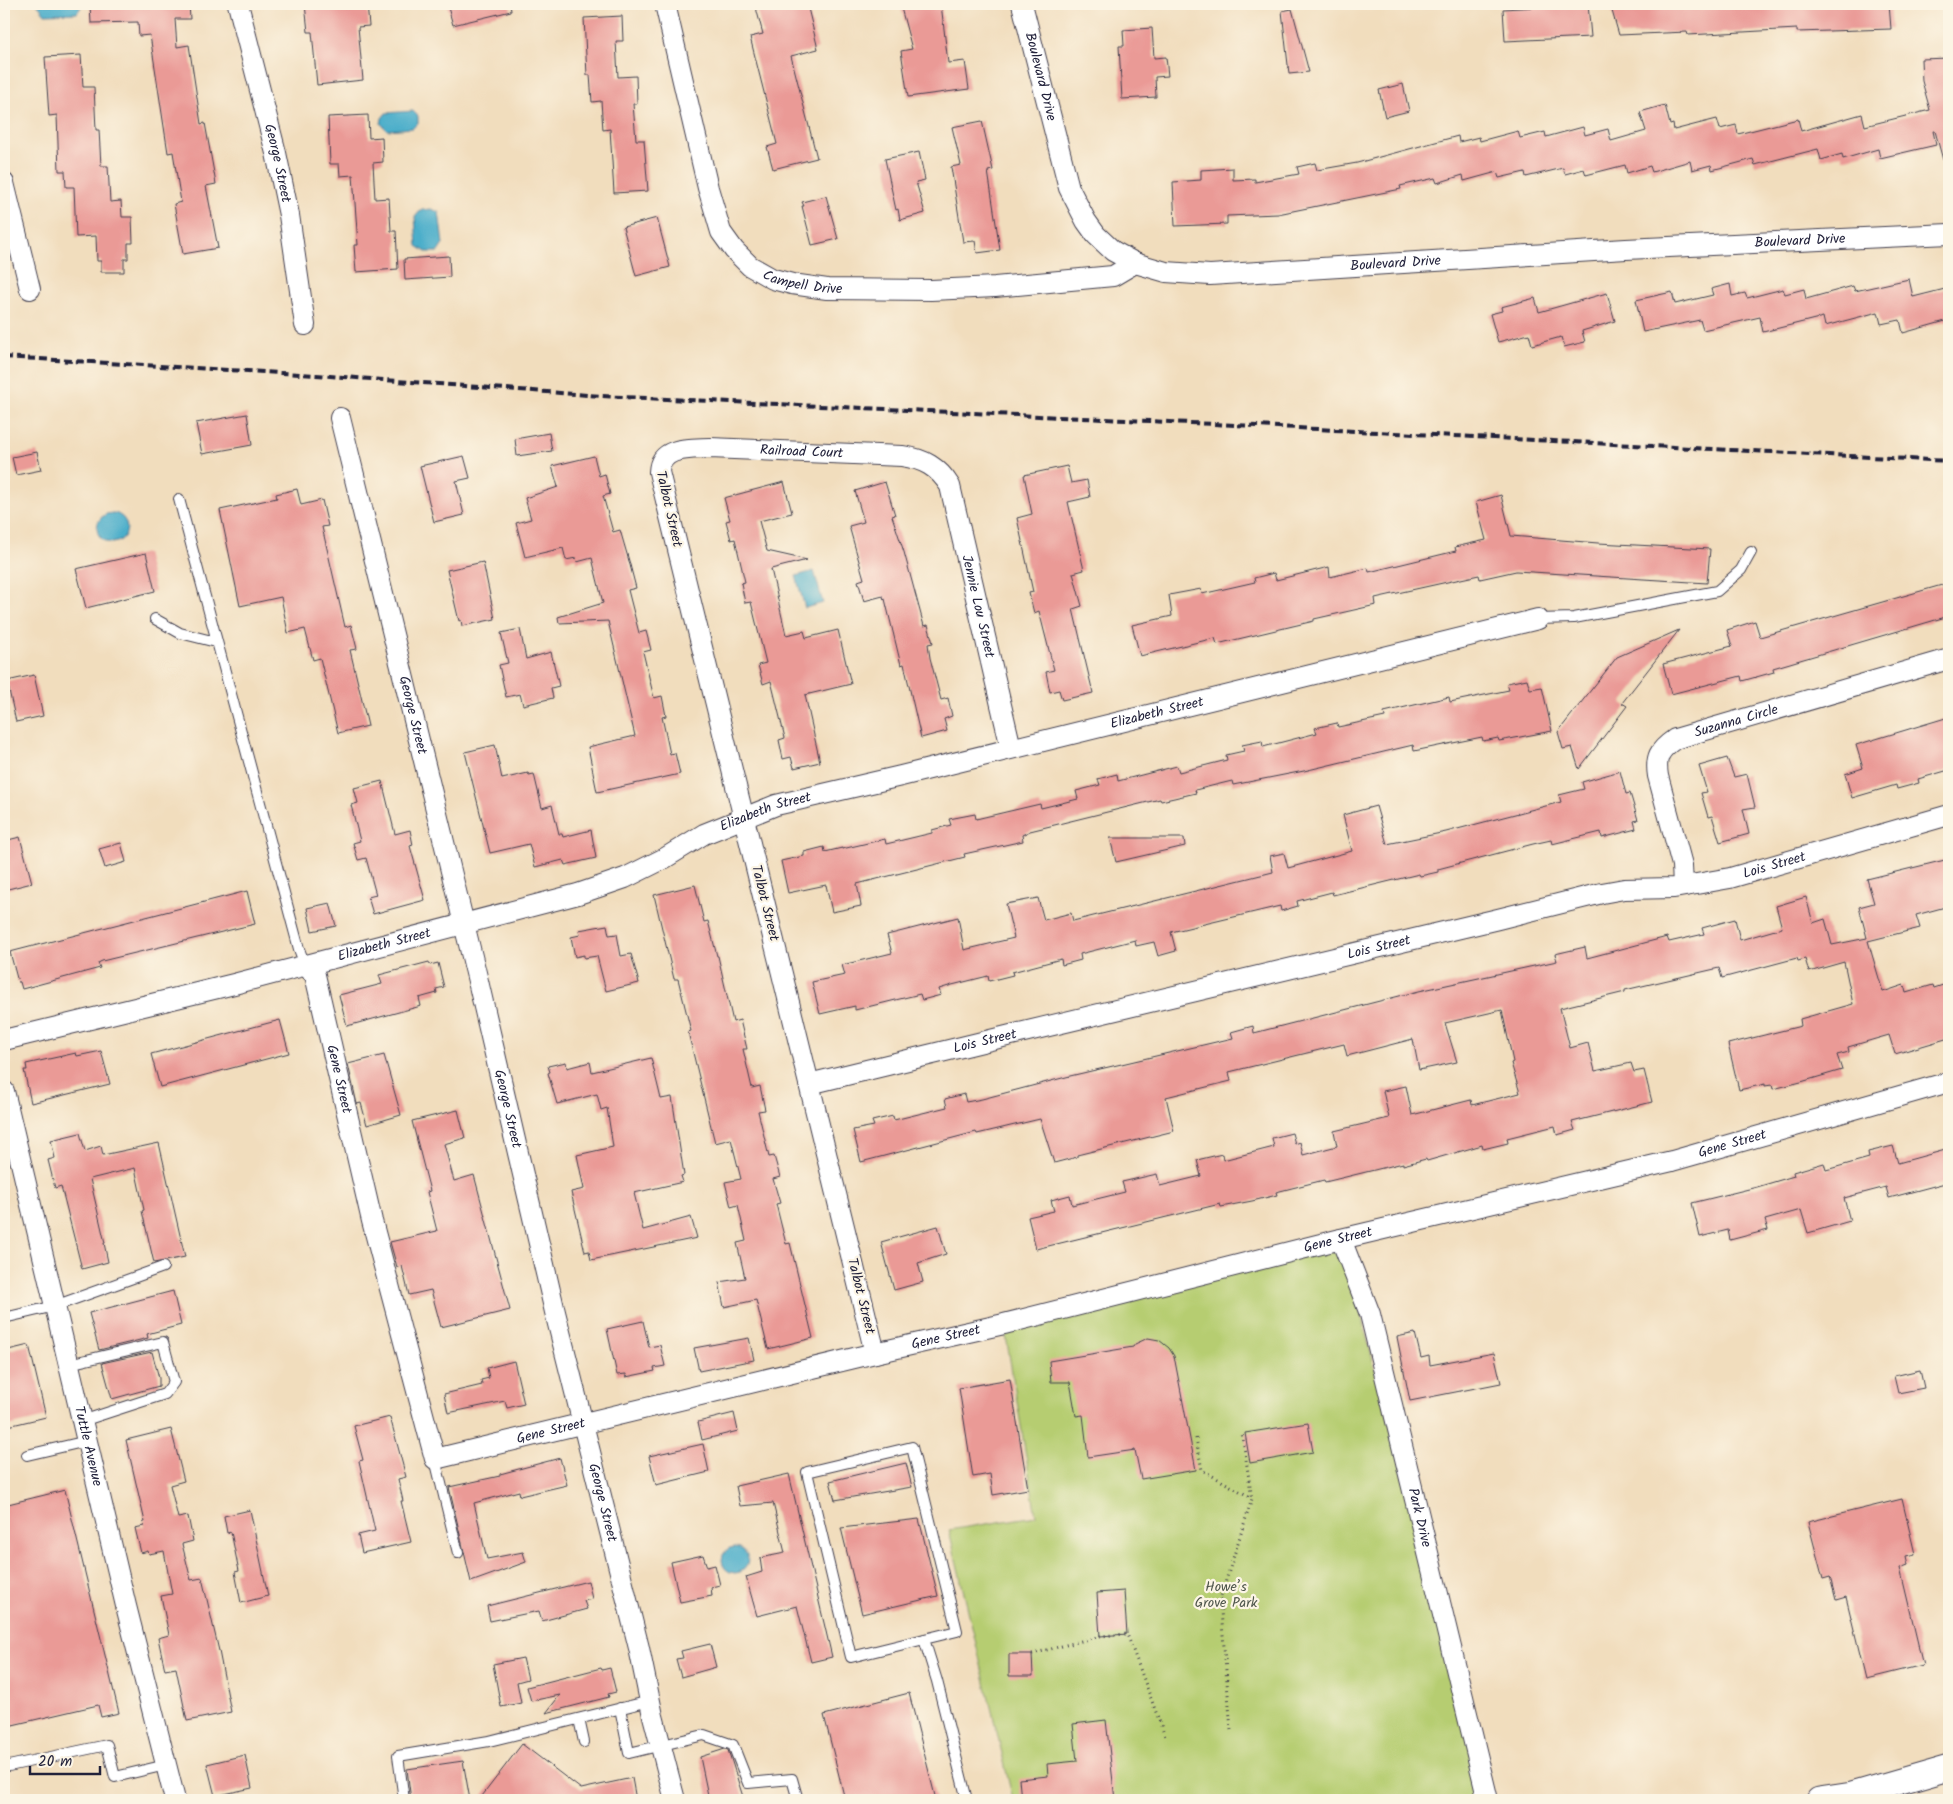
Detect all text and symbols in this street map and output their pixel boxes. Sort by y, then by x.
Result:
street label: Boulevard Drive [1019,30,1063,124]
street label: George Street [258,121,297,205]
street label: Boulevard Drive [1754,228,1847,254]
street label: Boulevard Drive [1350,250,1442,277]
street label: Campell Drive [758,264,843,300]
street label: Railroad Court [759,439,844,465]
street label: Talbot Street [650,469,689,550]
street label: Jennie Lou Street [955,553,1001,661]
street label: George Street [393,674,433,757]
street label: Elizabeth Street [1108,691,1207,735]
street label: Suzanna Circle [1692,698,1781,744]
street label: Elizabeth Street [716,786,814,838]
street label: Lois Street [1740,846,1809,885]
street label: Talbot Street [745,863,785,944]
street label: Elizabeth Street [335,922,434,967]
street label: Lois Street [1345,929,1413,966]
street label: Lois Street [951,1023,1019,1060]
street label: Gene Street [321,1043,358,1116]
street label: George Street [488,1067,528,1151]
street label: Gene Street [1696,1123,1769,1164]
street label: Gene Street [1301,1221,1375,1259]
street label: Talbot Street [841,1256,881,1337]
street label: Gene Street [909,1319,983,1355]
street label: Tuttle Avenue [68,1404,108,1489]
street label: Gene Street [514,1412,588,1450]
street label: George Street [582,1461,623,1545]
street label: Park Drive [1402,1486,1437,1550]
park label: Howe’s Grove Park [1195,1576,1258,1614]
scale bar [30,1744,100,1776]
text: 20 m [38,1750,72,1774]

